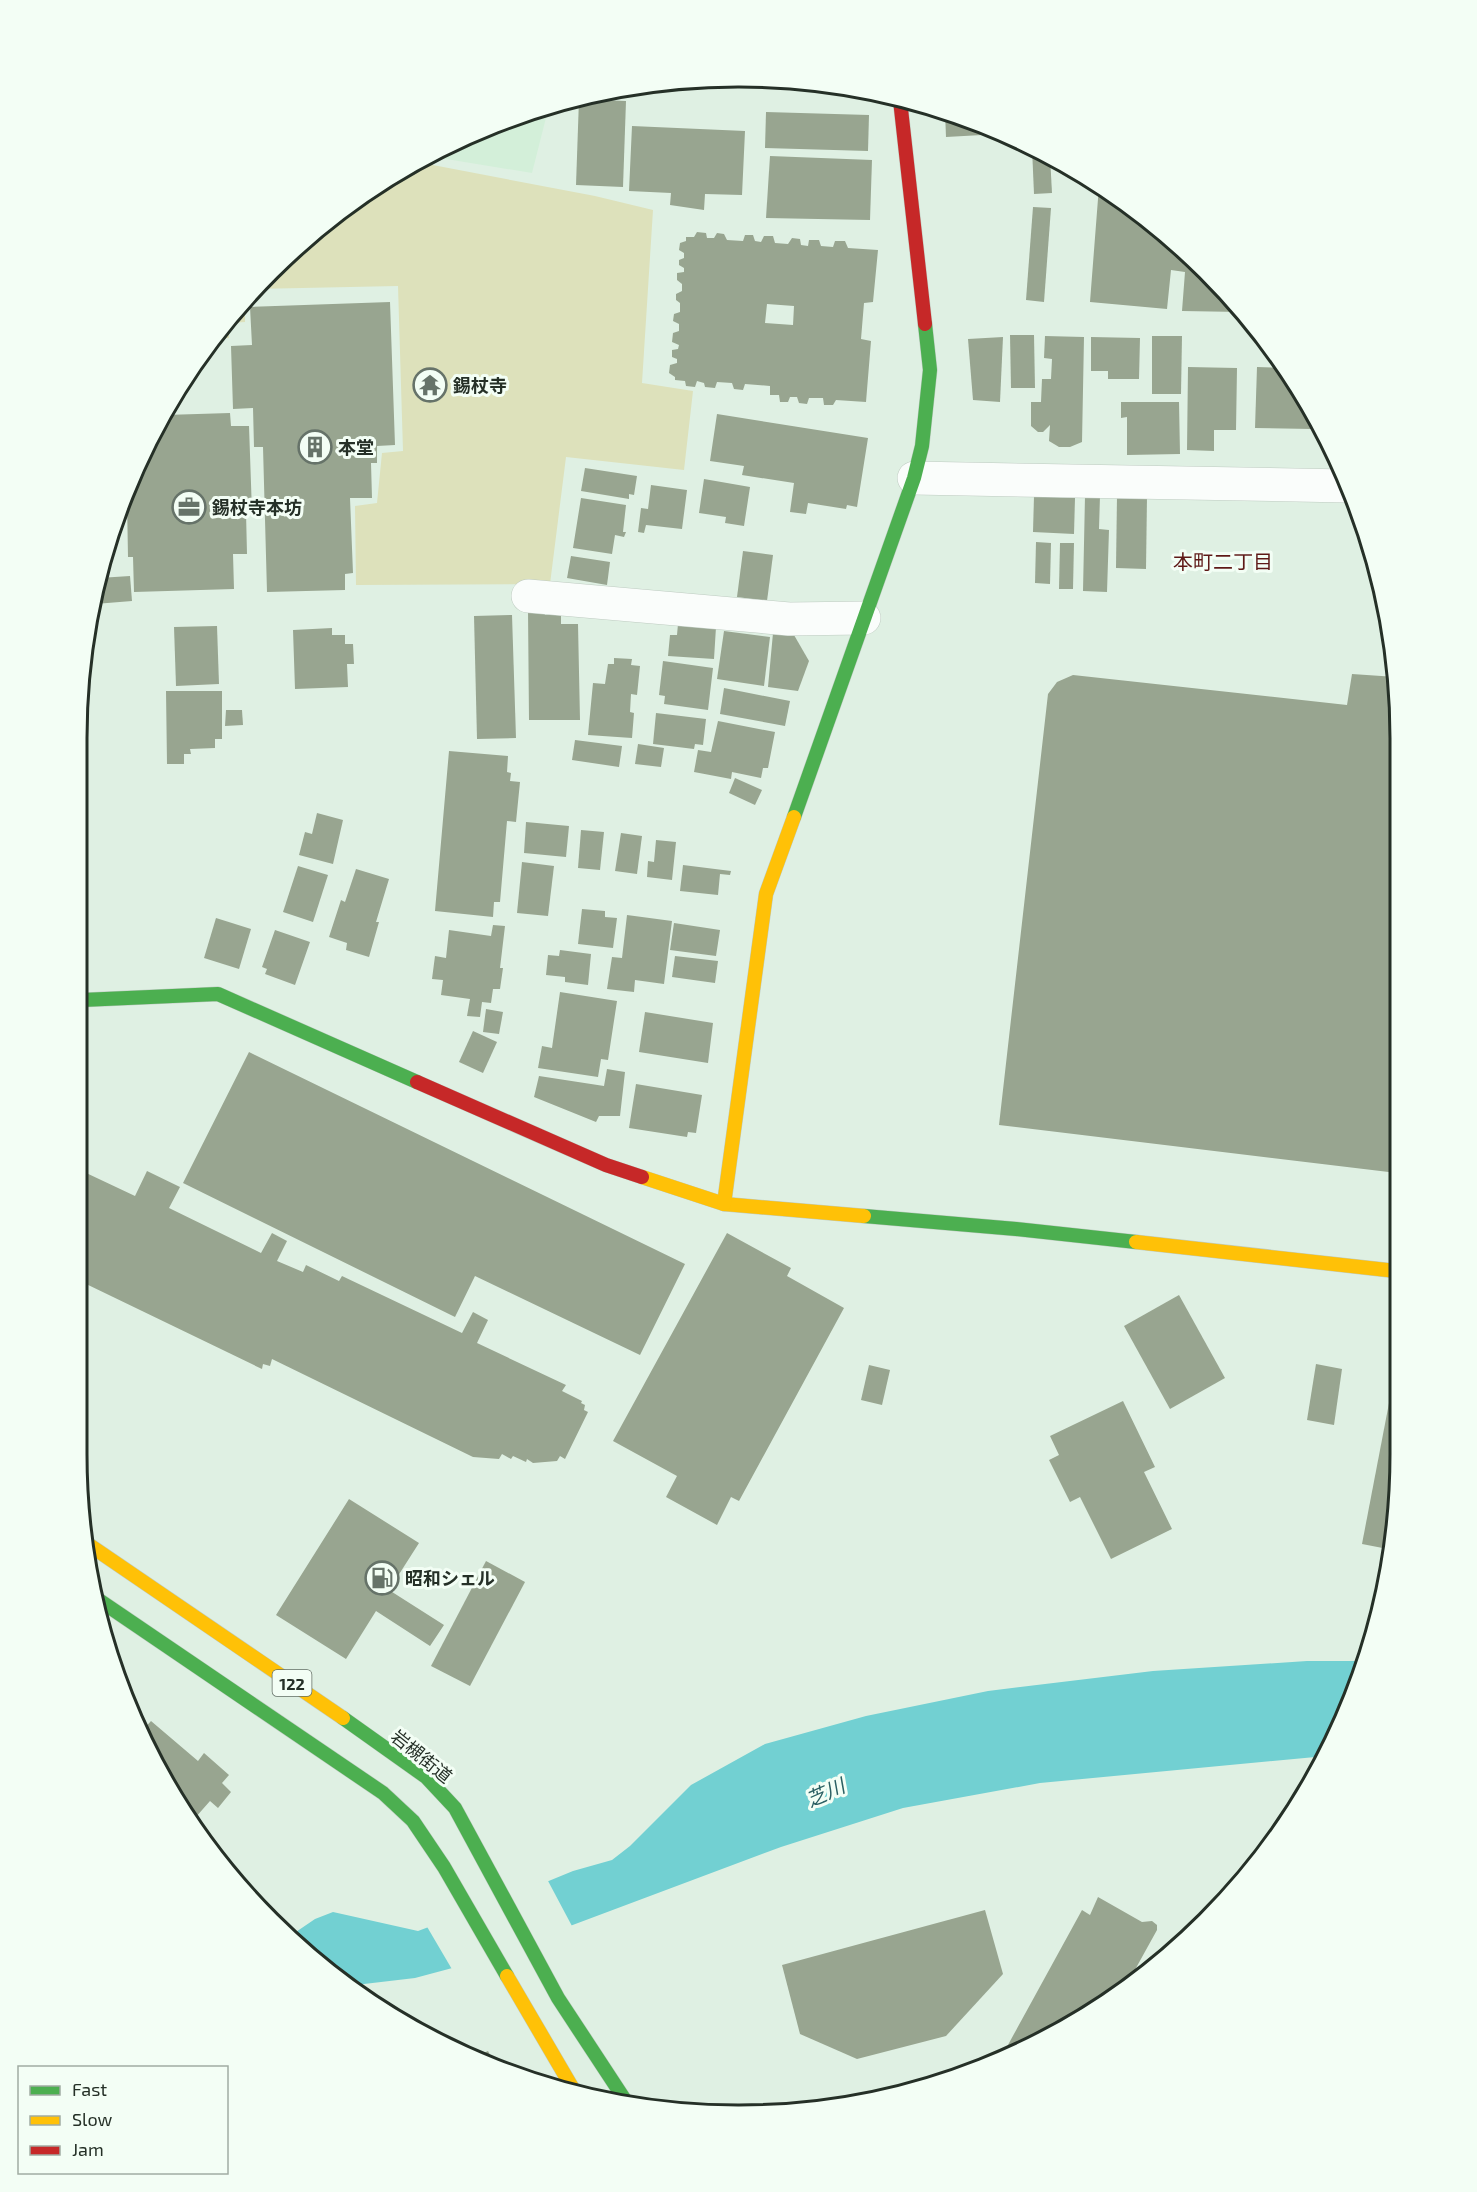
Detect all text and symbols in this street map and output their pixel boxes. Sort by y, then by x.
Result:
temple icon: 錫杖寺 [412,367,448,403]
place label: 錫杖寺 [452,374,507,396]
building icon: 本堂 [297,429,333,465]
place label: 本堂 [338,436,374,458]
office icon: 錫杖寺本坊 [171,489,207,525]
place label: 錫杖寺本坊 [211,496,302,518]
district label: 本町二丁目 [1173,549,1273,573]
fuel station icon: 昭和シェル [364,1560,400,1596]
place label: 昭和シェル [405,1567,495,1589]
road number: 122 [272,1670,312,1696]
street label: 岩槻街道 [387,1725,457,1787]
water label: 芝川 [802,1772,850,1811]
legend [18,2066,228,2174]
text: Fast [72,2078,107,2100]
text: Slow [72,2108,113,2130]
text: Jam [72,2138,104,2160]

